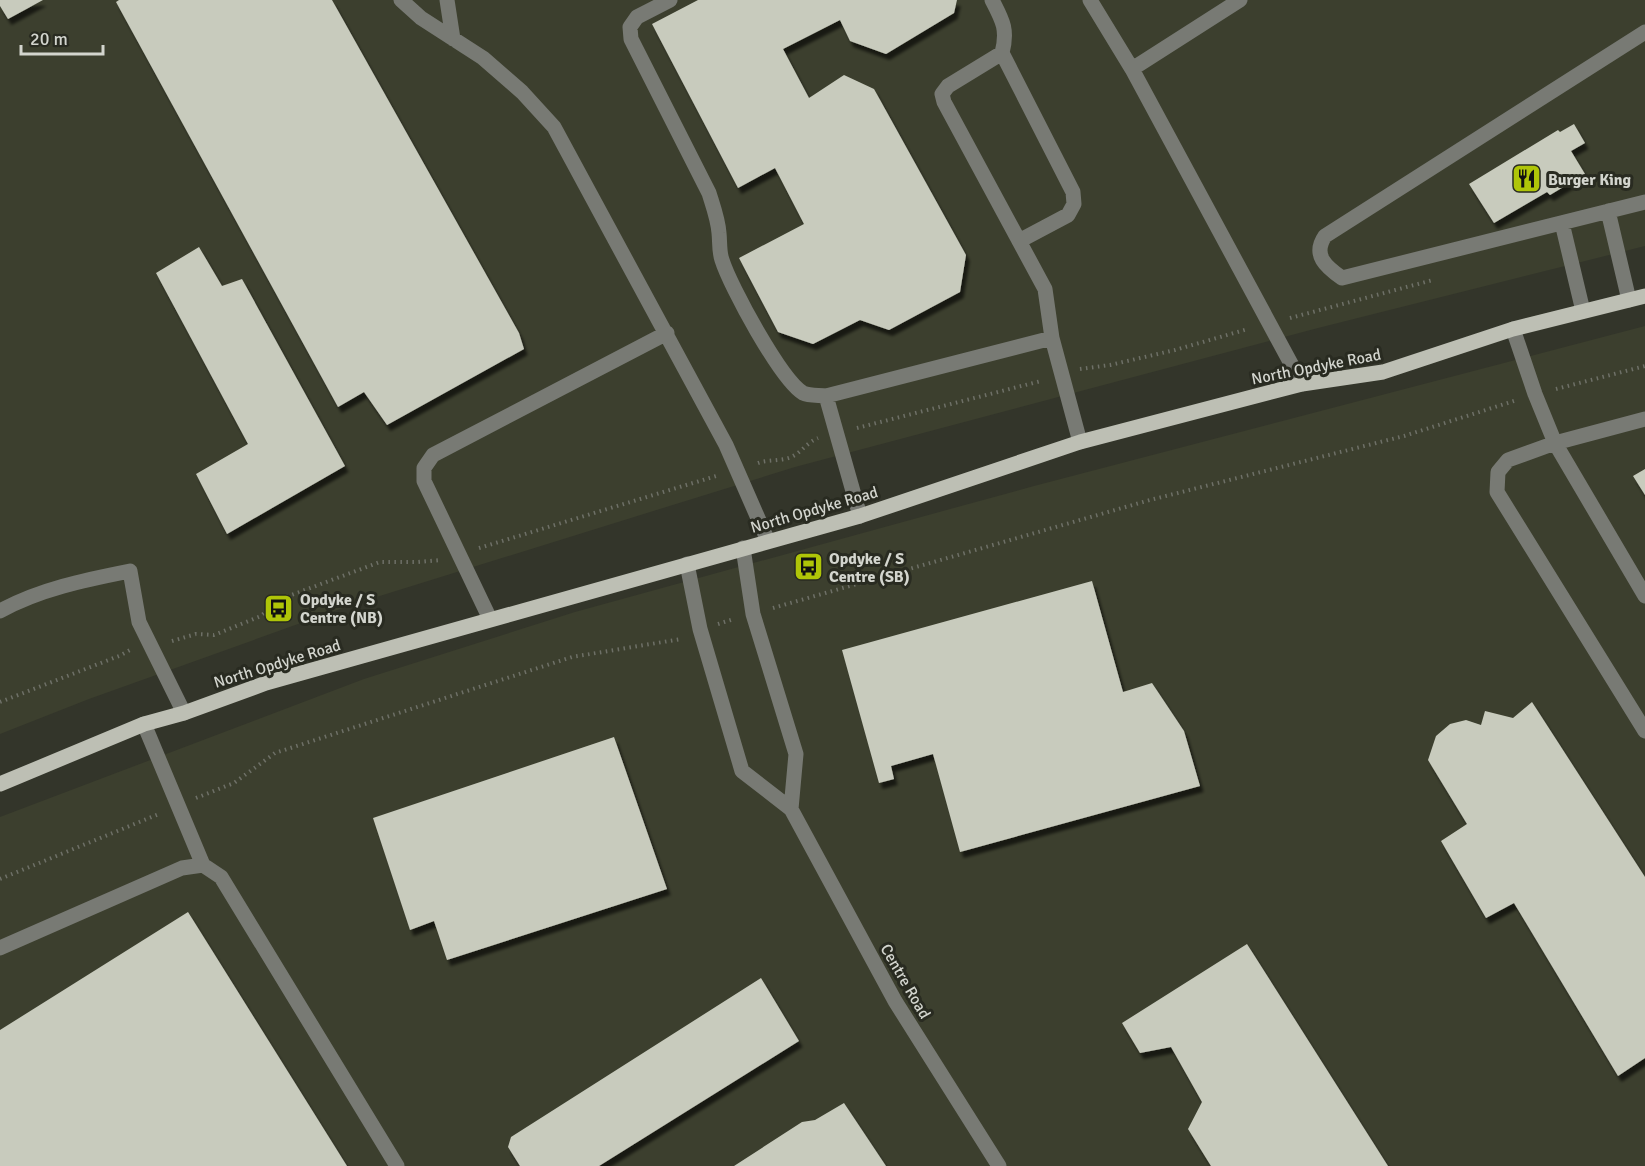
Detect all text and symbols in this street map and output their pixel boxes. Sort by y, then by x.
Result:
scale bar [21,18,104,56]
text: 20 m [30,28,68,50]
restaurant icon: Burger King [1511,163,1543,195]
place label: Burger King [1548,170,1632,190]
street label: North Opdyke Road [1250,345,1383,389]
street label: North Opdyke Road [748,482,880,538]
place label: Opdyke / S Centre (SB) [829,549,910,587]
bus stop icon: Opdyke / S Centre (SB) [792,551,824,583]
place label: Opdyke / S Centre (NB) [300,590,383,628]
bus stop icon: Opdyke / S Centre (NB) [263,592,295,624]
street label: North Opdyke Road [211,635,343,693]
street label: Centre Road [876,940,935,1023]

